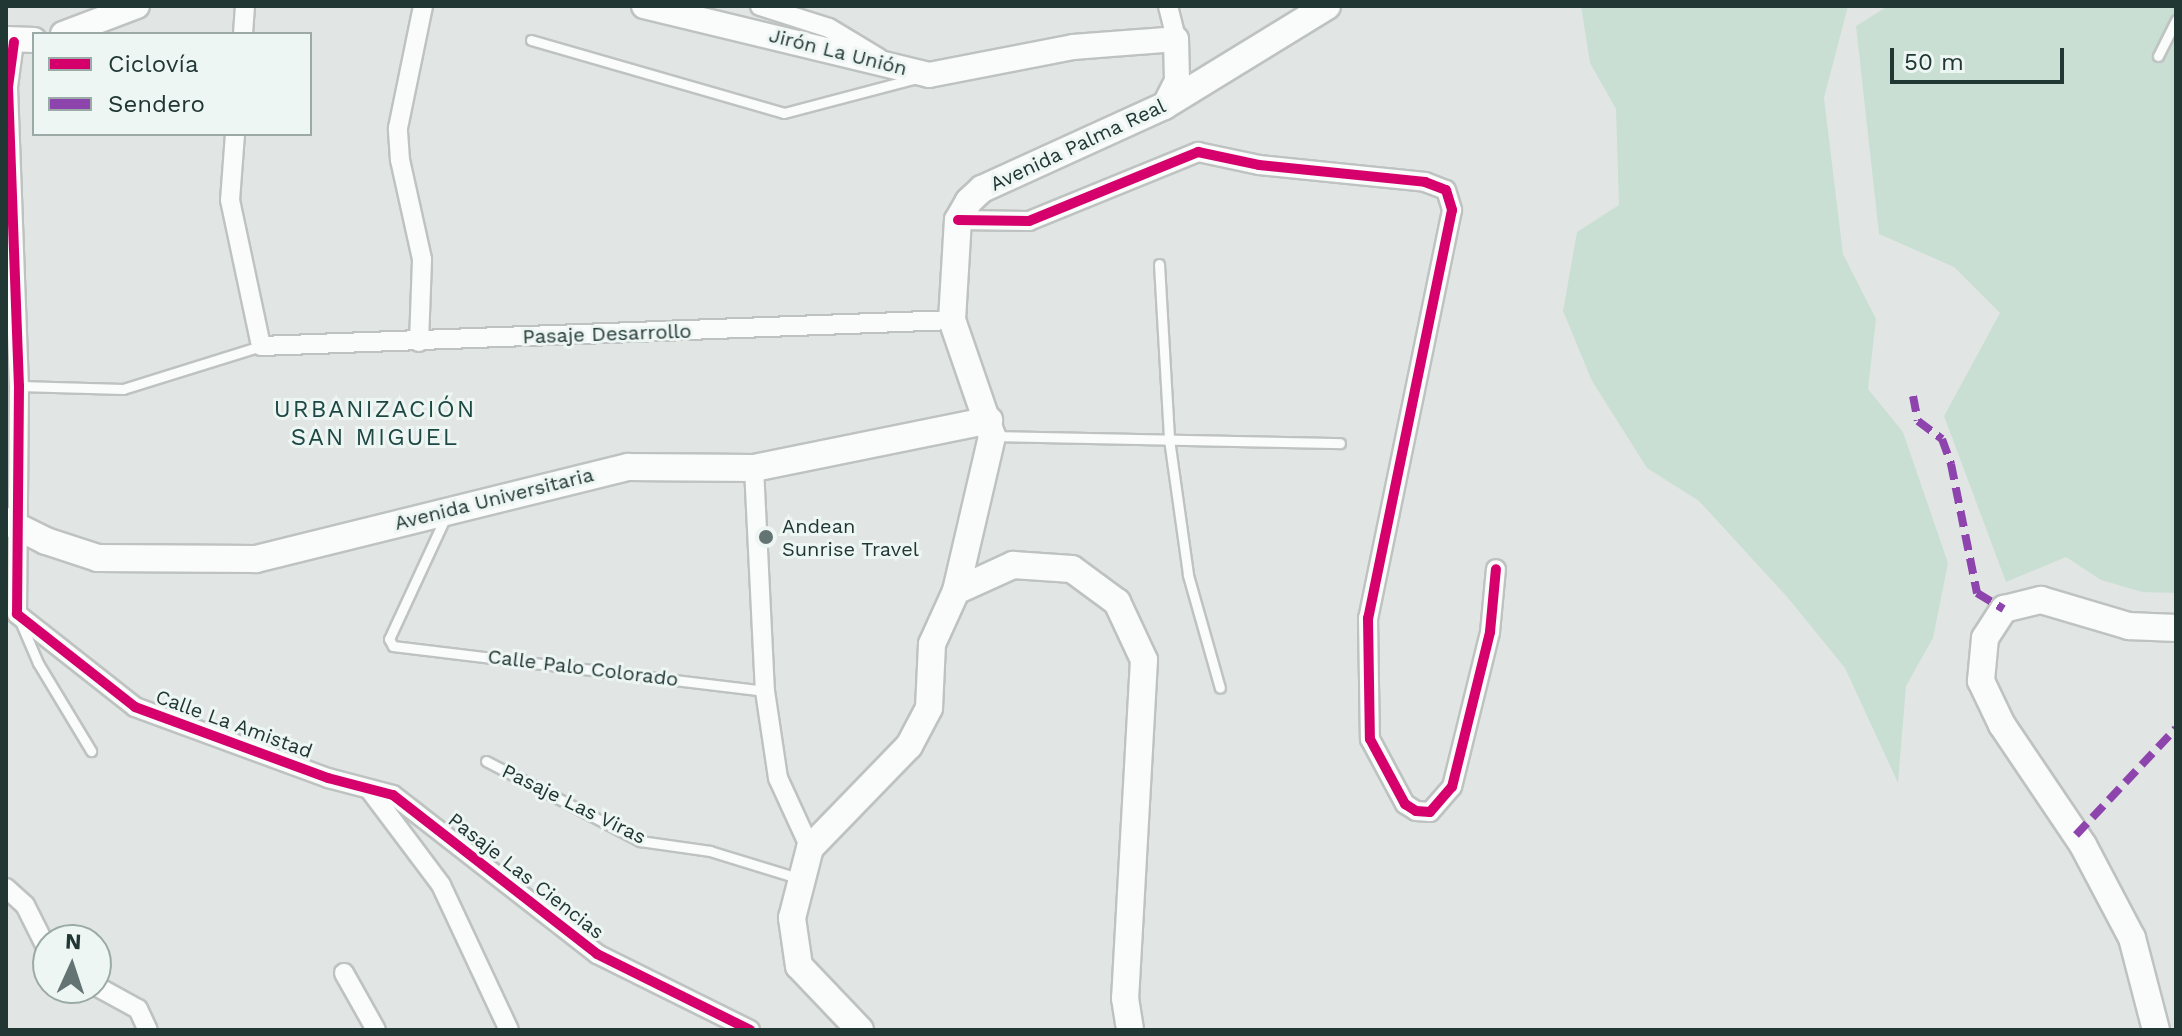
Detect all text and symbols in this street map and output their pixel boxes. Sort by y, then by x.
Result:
street label: Jirón La Unión [766,23,910,81]
legend [32,32,312,136]
scale bar [1894,32,2068,82]
text: 50 m [1904,48,1964,76]
text: Ciclovía [108,50,198,78]
text: Sendero [108,90,205,118]
street label: Avenida Palma Real [986,94,1170,196]
street label: Pasaje Desarrollo [522,319,692,349]
district label: URBANIZACIÓN SAN MIGUEL [274,396,476,452]
street label: Avenida Universitaria [392,463,596,535]
place label: Andean Sunrise Travel [782,514,919,561]
marker: Andean Sunrise Travel [757,528,775,546]
street label: Calle Palo Colorado [486,644,680,692]
street label: Calle La Amistad [152,684,316,764]
street label: Pasaje Las Viras [498,759,650,849]
street label: Pasaje Las Ciencias [443,808,609,944]
north arrow [32,924,112,1004]
text: N [64,929,82,954]

